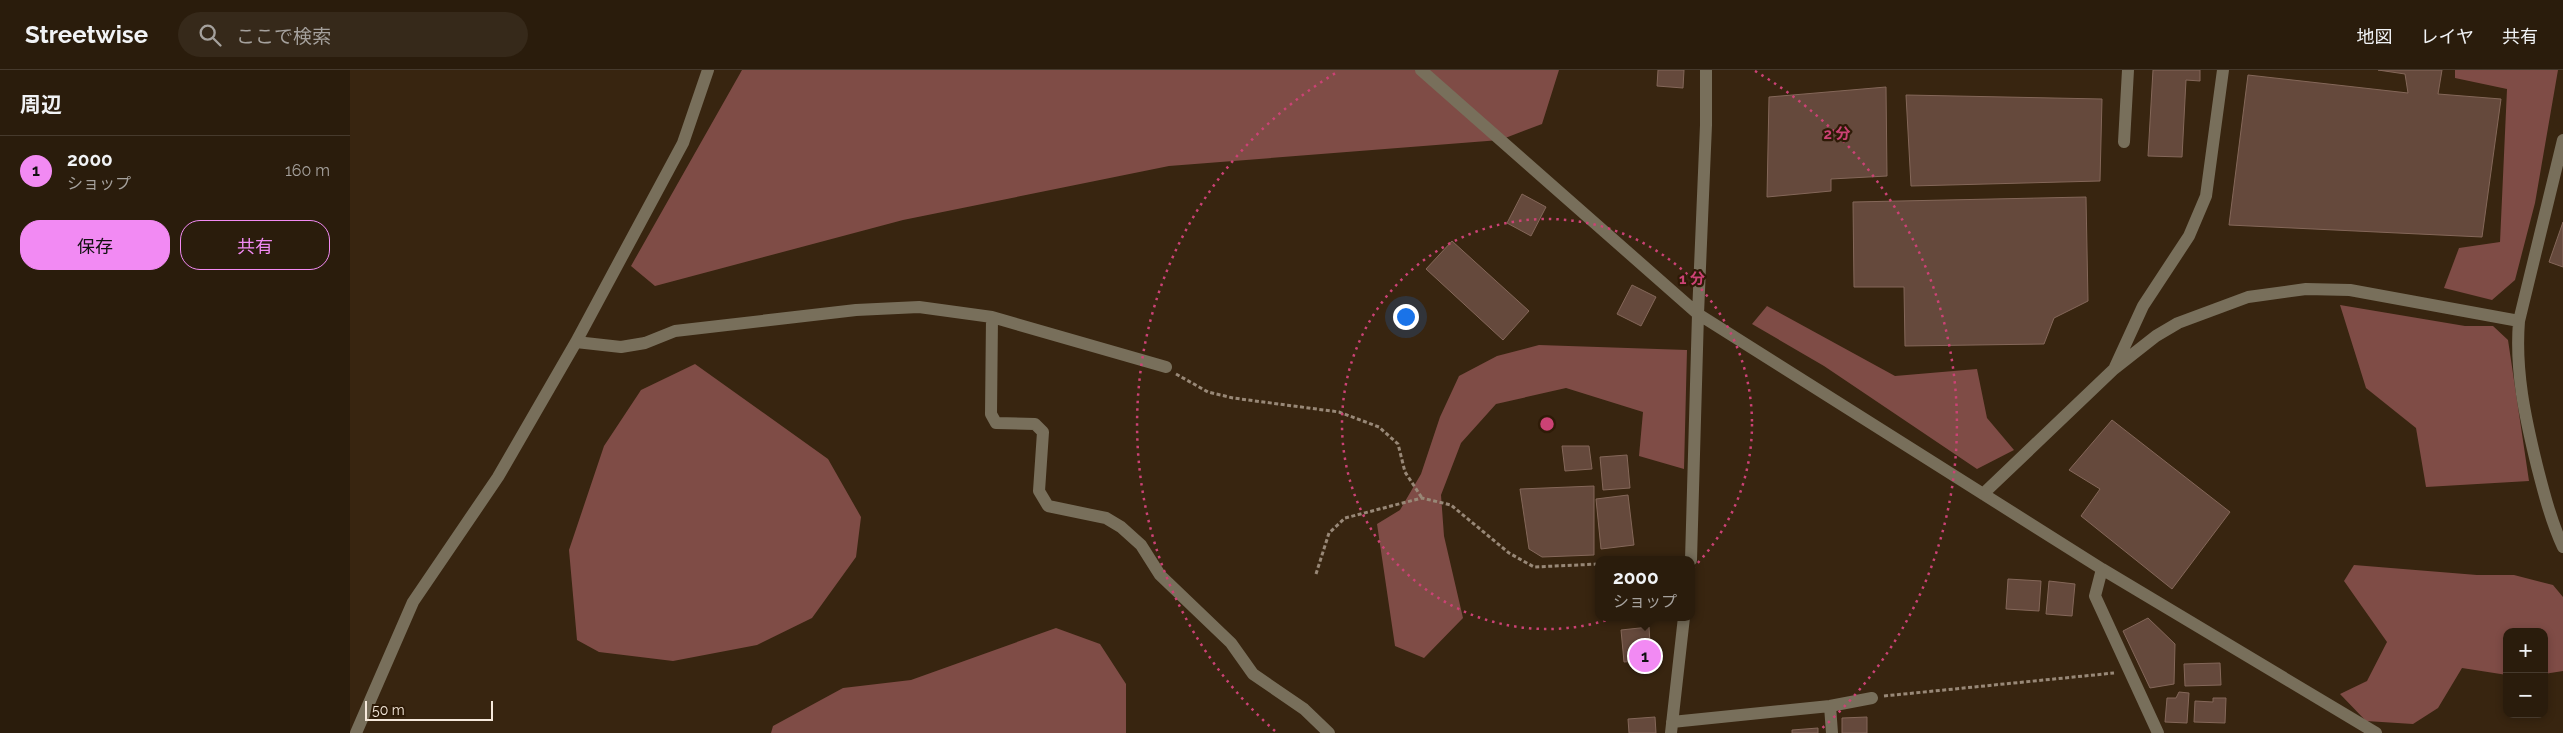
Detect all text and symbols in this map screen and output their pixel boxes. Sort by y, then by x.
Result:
search box [178,12,528,57]
text: Streetwise [25,20,148,49]
icon: search [196,21,224,49]
text: ここで検索 [236,25,331,47]
text: 地図 [2357,26,2393,47]
text: レイヤ [2421,26,2474,47]
text: 共有 [2502,26,2538,47]
text: 周辺 [20,92,62,117]
text: 2 分 [1823,125,1851,143]
text: 2000 [67,148,113,170]
text: 1 [32,161,40,180]
text: 160 m [285,161,330,180]
text: ショップ [67,174,131,193]
button: 保存 [20,220,170,270]
button: 共有 [180,220,330,270]
text: 1 分 [1679,270,1705,288]
your location [1393,304,1419,330]
centre of rings [1538,415,1556,433]
popup [1595,556,1695,621]
text: 2000 [1613,566,1659,588]
text: ショップ [1613,592,1677,611]
map controls [2503,628,2548,718]
button: + [2503,628,2548,673]
pin: 1 [1629,637,1661,675]
button: − [2503,673,2548,718]
scale bar [365,698,492,721]
text: 50 m [372,702,405,718]

